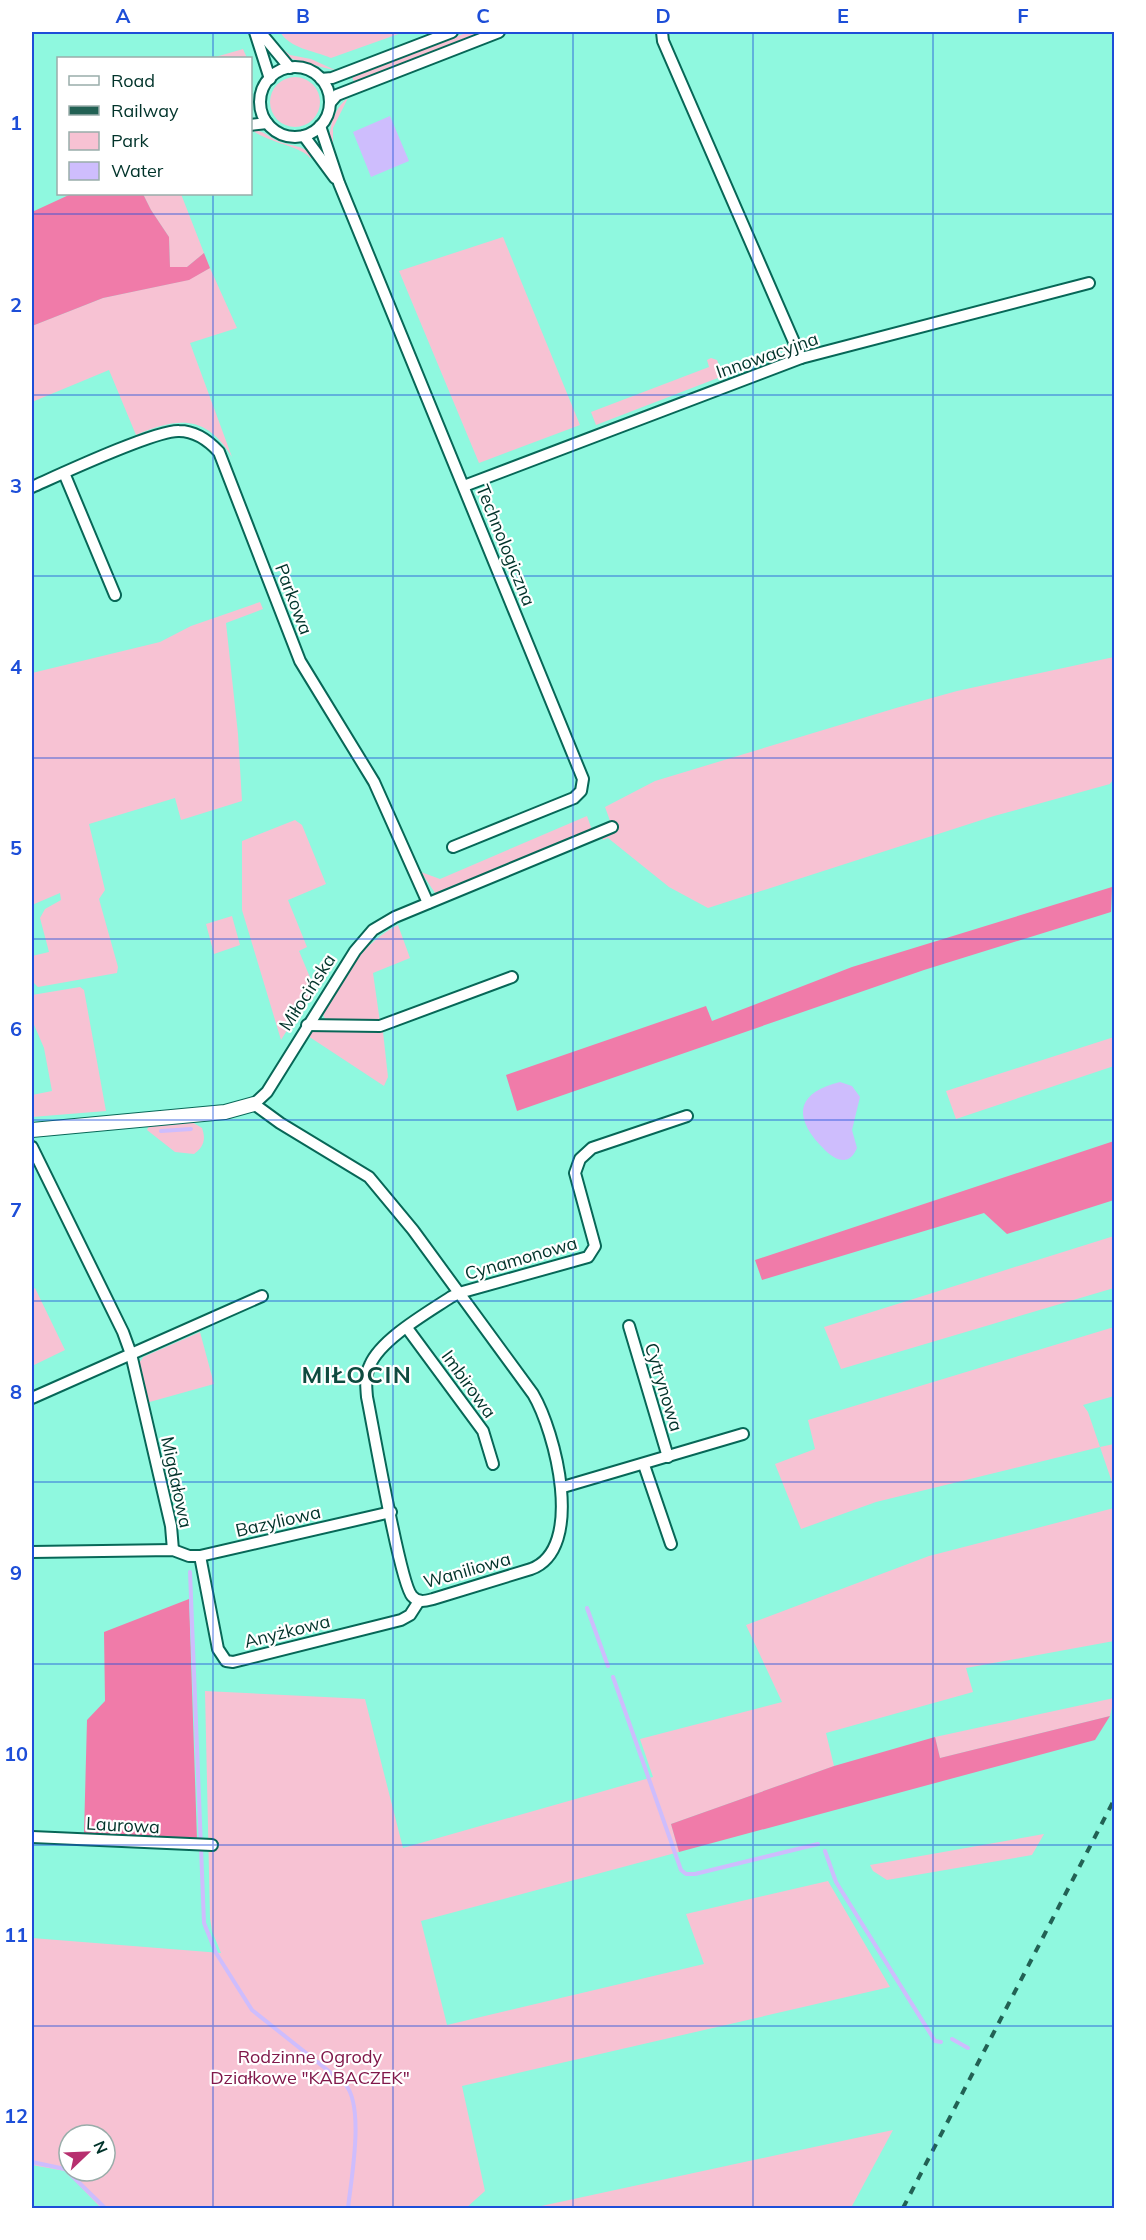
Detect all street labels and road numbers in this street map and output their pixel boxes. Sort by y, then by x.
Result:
street label: Innowacyjna [713,327,821,383]
street label: Technologiczna [471,481,541,609]
street label: Parkowa [270,560,318,638]
street label: Miłocińska [274,949,340,1035]
street label: Cynamonowa [462,1231,580,1285]
street label: Cytrynowa [640,1340,688,1434]
street label: Imbirowa [437,1346,501,1422]
street label: Migdałowa [156,1434,198,1530]
street label: Bazyliowa [233,1500,323,1542]
street label: Waniliowa [421,1547,513,1593]
street label: Anyżkowa [242,1609,332,1653]
street label: Laurowa [86,1812,160,1838]

